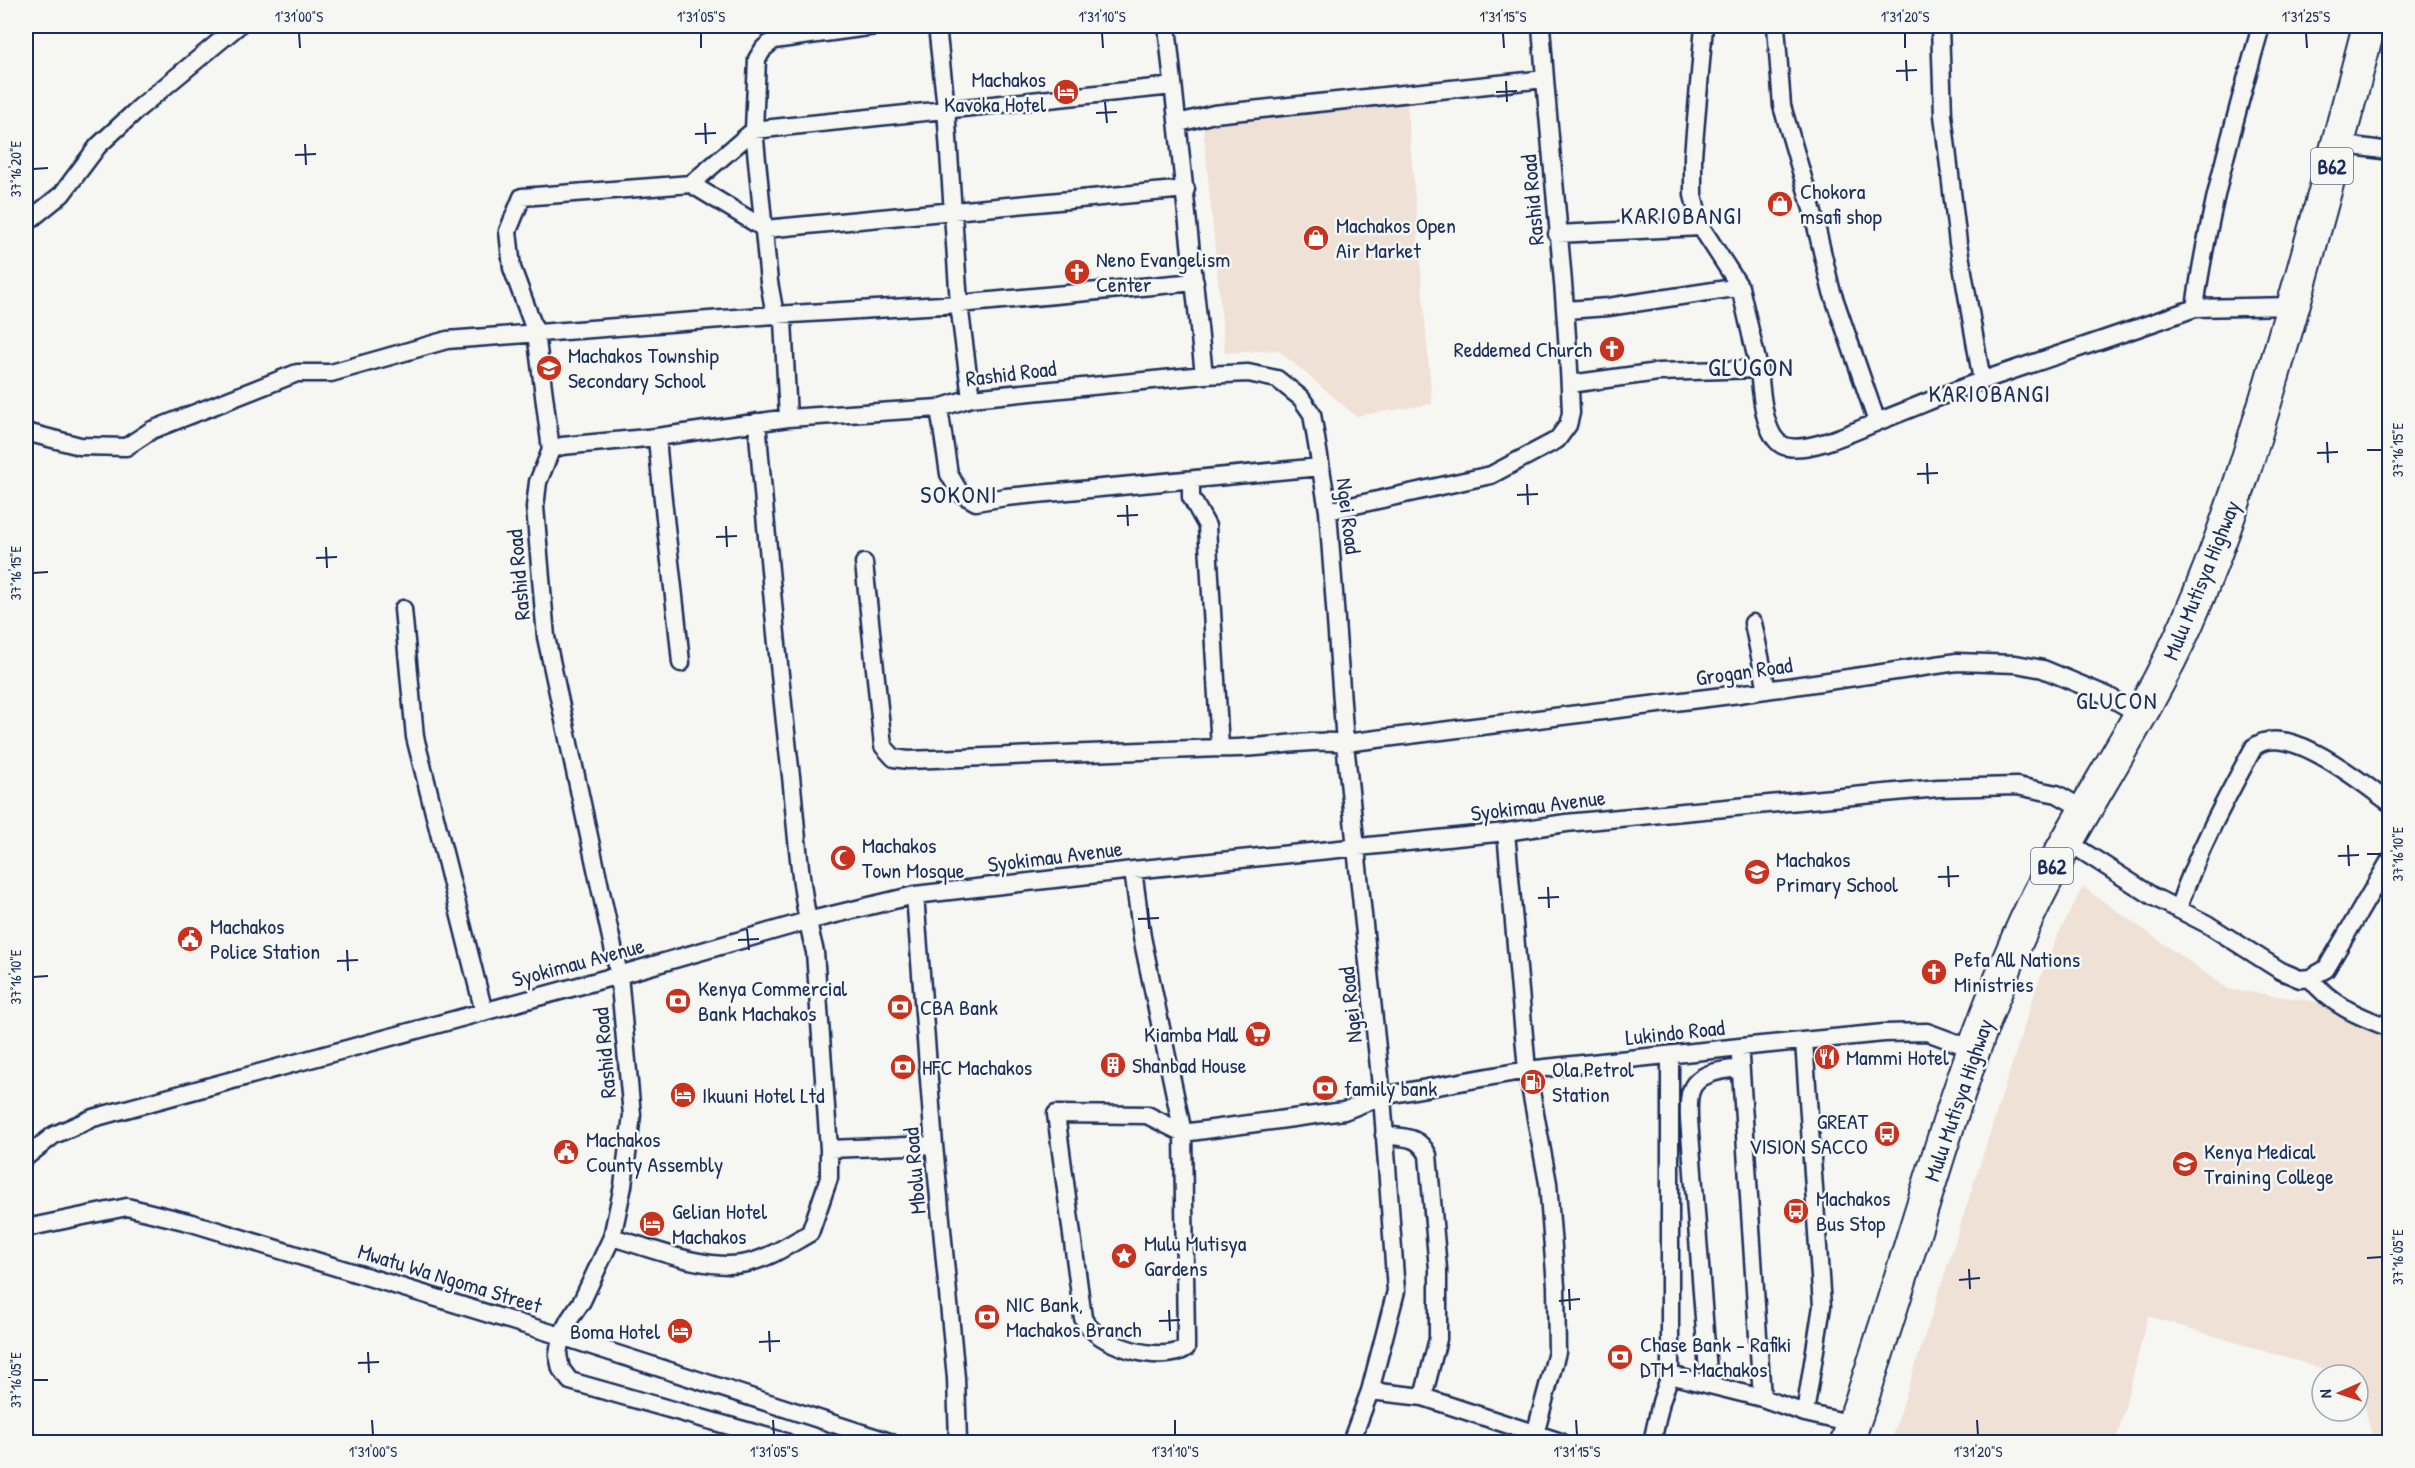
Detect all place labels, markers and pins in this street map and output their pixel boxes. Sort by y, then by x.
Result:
place label: Machakos Kavoka Hotel [944,64,1046,119]
hotel icon: Machakos Kavoka Hotel [1051,77,1081,107]
place label: Chokora msafi shop [1800,176,1882,231]
shop icon: Chokora msafi shop [1765,189,1795,219]
place label: Machakos Open Air Market [1336,210,1456,265]
shop icon: Machakos Open Air Market [1301,223,1331,253]
place label: Neno Evangelism Center [1096,244,1230,299]
church icon: Neno Evangelism Center [1062,257,1092,287]
place label: Reddemed Church [1454,334,1592,364]
church icon: Reddemed Church [1597,334,1627,364]
place label: Machakos Township Secondary School [568,340,720,395]
school or university icon: Machakos Township Secondary School [534,353,564,383]
place label: Machakos Town Mosque [862,830,965,885]
mosque icon: Machakos Town Mosque [828,843,858,873]
place label: Machakos Primary School [1776,844,1898,899]
school or university icon: Machakos Primary School [1742,857,1772,887]
place label: Machakos Police Station [210,911,320,966]
public building icon: Machakos Police Station [175,924,205,954]
place label: Pefa All Nations Ministries [1954,944,2080,999]
church icon: Pefa All Nations Ministries [1919,957,1949,987]
place label: Kenya Commercial Bank Machakos [698,973,847,1028]
bank icon: Kenya Commercial Bank Machakos [663,986,693,1016]
bank icon: CBA Bank [885,992,915,1022]
place label: CBA Bank [920,992,998,1022]
place label: Kiamba Mall [1144,1019,1239,1049]
supermarket icon: Kiamba Mall [1243,1019,1273,1049]
restaurant icon: Mammi Hotel [1812,1042,1842,1072]
place label: Mammi Hotel [1846,1042,1949,1072]
building icon: Shanbad House [1098,1050,1128,1080]
place label: Shanbad House [1132,1050,1247,1080]
bank icon: HFC Machakos [888,1052,918,1082]
place label: HFC Machakos [922,1052,1032,1082]
place label: Ola Petrol Station [1552,1054,1634,1109]
fuel station icon: Ola Petrol Station [1518,1067,1548,1097]
bank icon: family bank [1310,1073,1340,1103]
place label: family bank [1344,1073,1437,1103]
hotel icon: Ikuuni Hotel Ltd [668,1080,698,1110]
place label: Ikuuni Hotel Ltd [702,1080,825,1110]
place label: GREAT VISION SACCO [1749,1106,1869,1161]
bus stop icon: GREAT VISION SACCO [1872,1119,1902,1149]
place label: Machakos County Assembly [586,1124,723,1179]
place label: Kenya Medical Training College [2204,1136,2334,1191]
public building icon: Machakos County Assembly [551,1137,581,1167]
school or university icon: Kenya Medical Training College [2170,1149,2200,1179]
place label: Machakos Bus Stop [1816,1183,1891,1238]
place label: Gelian Hotel Machakos [672,1196,767,1251]
bus stop icon: Machakos Bus Stop [1781,1196,1811,1226]
hotel icon: Gelian Hotel Machakos [637,1209,667,1239]
place label: Mulu Mutisya Gardens [1144,1228,1247,1283]
place icon: Mulu Mutisya Gardens [1109,1241,1139,1271]
place label: NIC Bank, Machakos Branch [1006,1289,1142,1344]
bank icon: NIC Bank, Machakos Branch [972,1302,1002,1332]
place label: Boma Hotel [570,1316,660,1346]
hotel icon: Boma Hotel [665,1316,695,1346]
place label: Chase Bank - Rafiki DTM - Machakos [1640,1329,1792,1384]
bank icon: Chase Bank - Rafiki DTM - Machakos [1605,1342,1635,1372]

